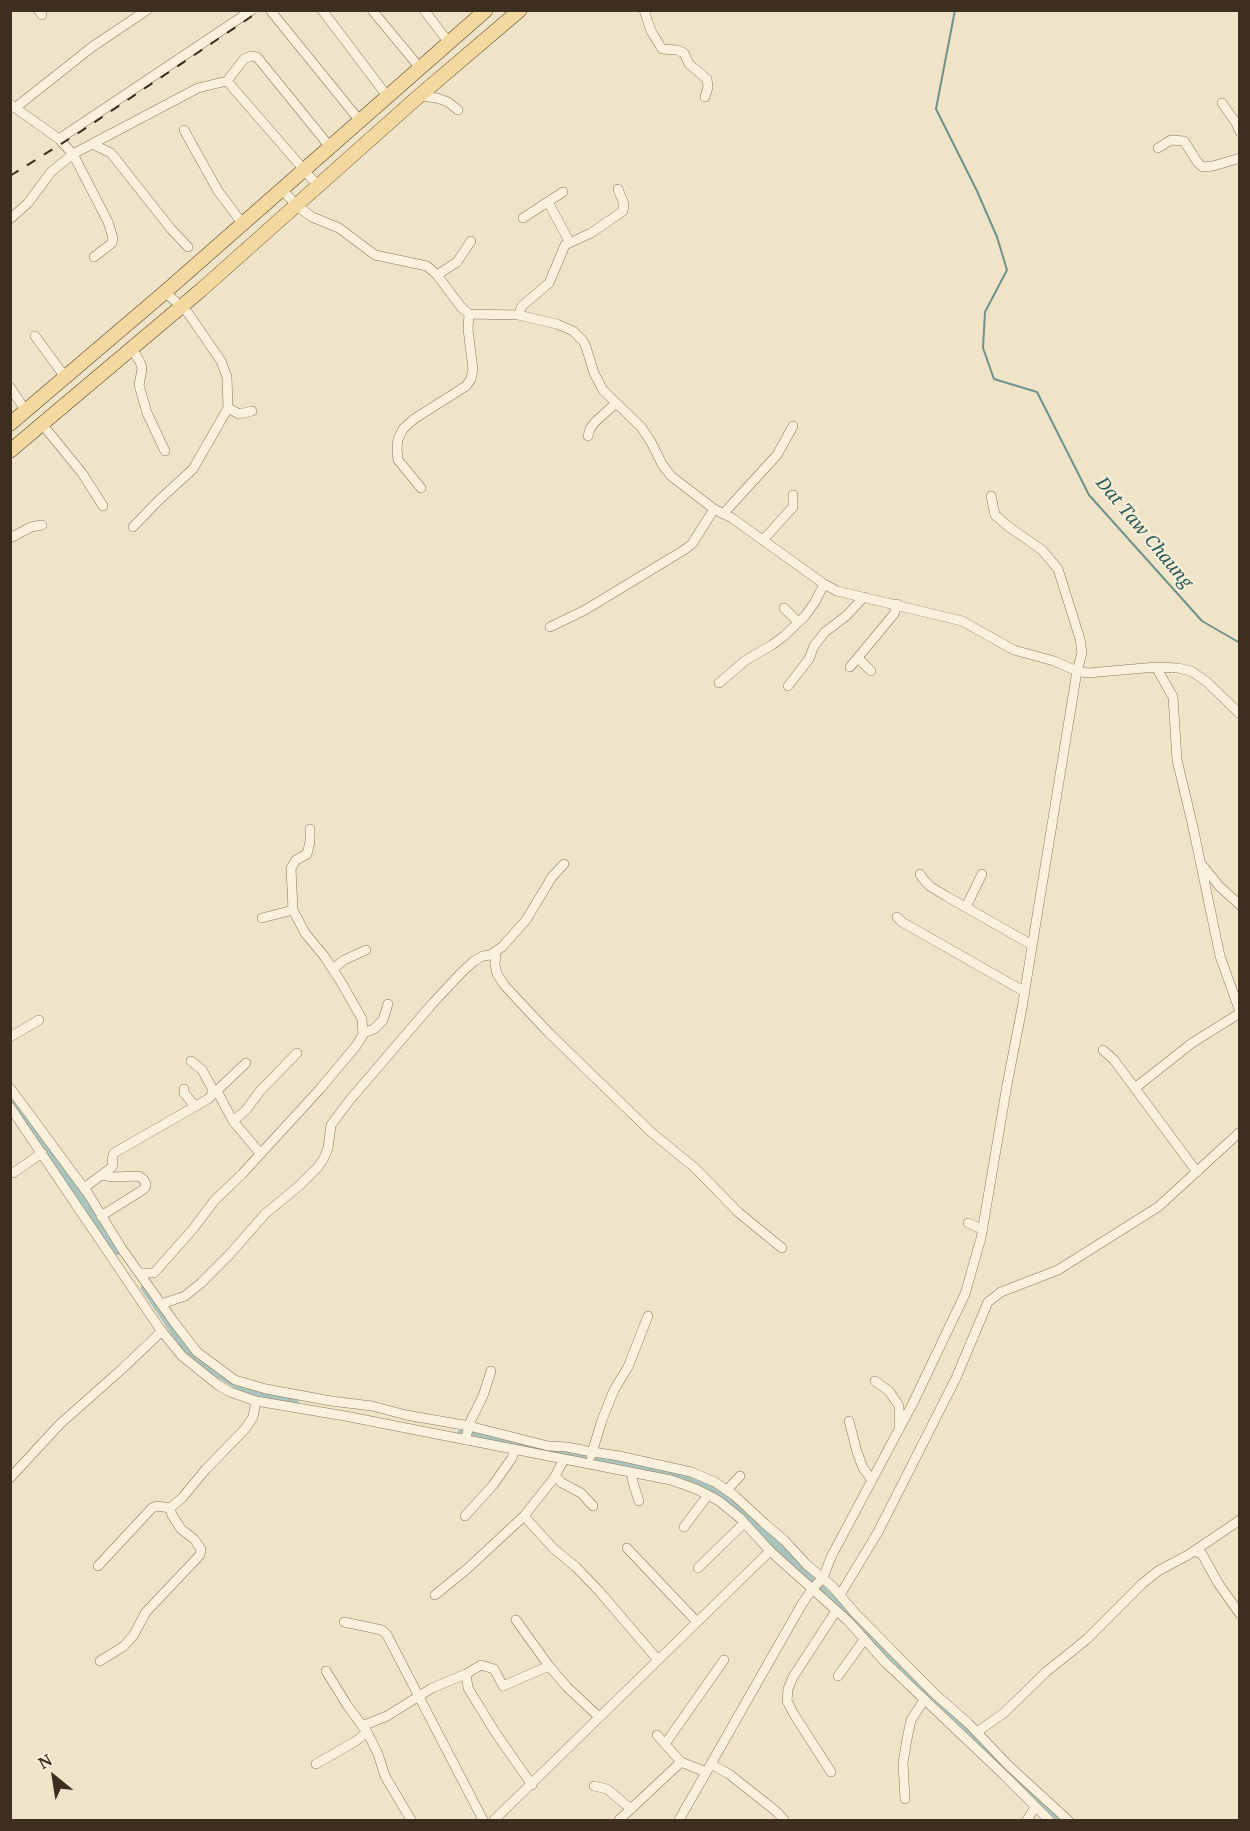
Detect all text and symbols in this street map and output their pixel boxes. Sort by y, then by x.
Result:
water label: Dat Taw Chaung [1091,473,1197,593]
north arrow [24,1747,84,1807]
text: N [34,1749,56,1774]

